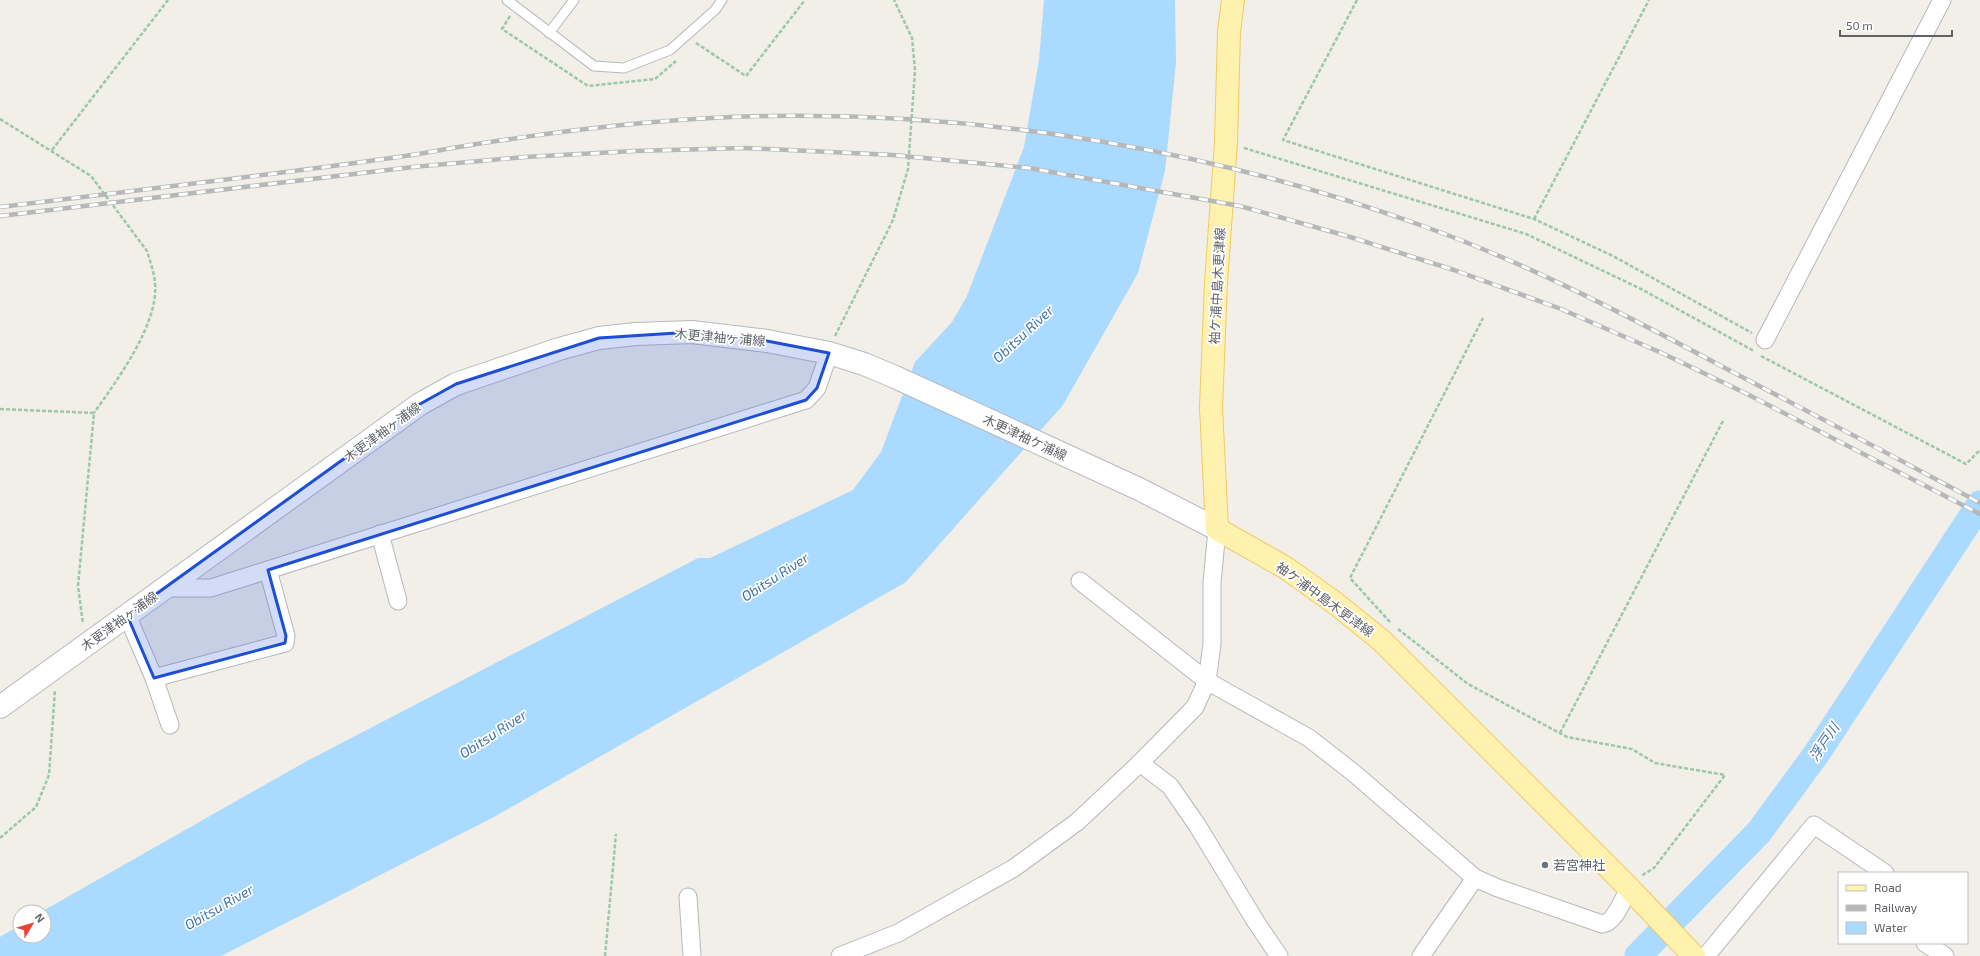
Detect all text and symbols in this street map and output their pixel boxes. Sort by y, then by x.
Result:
scale bar [1840,12,1952,38]
text: 50 m [1846,18,1873,32]
street label: 袖ケ浦中島木更津線 [1206,227,1228,345]
water label: Obitsu River [989,301,1057,366]
street label: 木更津袖ヶ浦線 [674,325,766,349]
street label: 木更津袖ヶ浦線 [340,399,424,465]
street label: 木更津袖ケ浦線 [980,411,1070,463]
water label: Obitsu River [738,548,812,605]
street label: 袖ケ浦中島木更津線 [1273,558,1377,640]
street label: 木更津袖ヶ浦線 [77,588,161,654]
water label: Obitsu River [456,705,530,762]
water label: 浮戸川 [1805,718,1843,764]
place label: 若宮神社 [1553,857,1605,873]
marker: 若宮神社 [1540,860,1550,870]
legend [1838,872,1968,944]
water label: Obitsu River [181,880,257,933]
text: Road [1874,880,1902,894]
text: Railway [1874,900,1918,914]
north arrow [12,904,52,944]
text: N [33,910,48,925]
text: Water [1874,920,1908,934]

